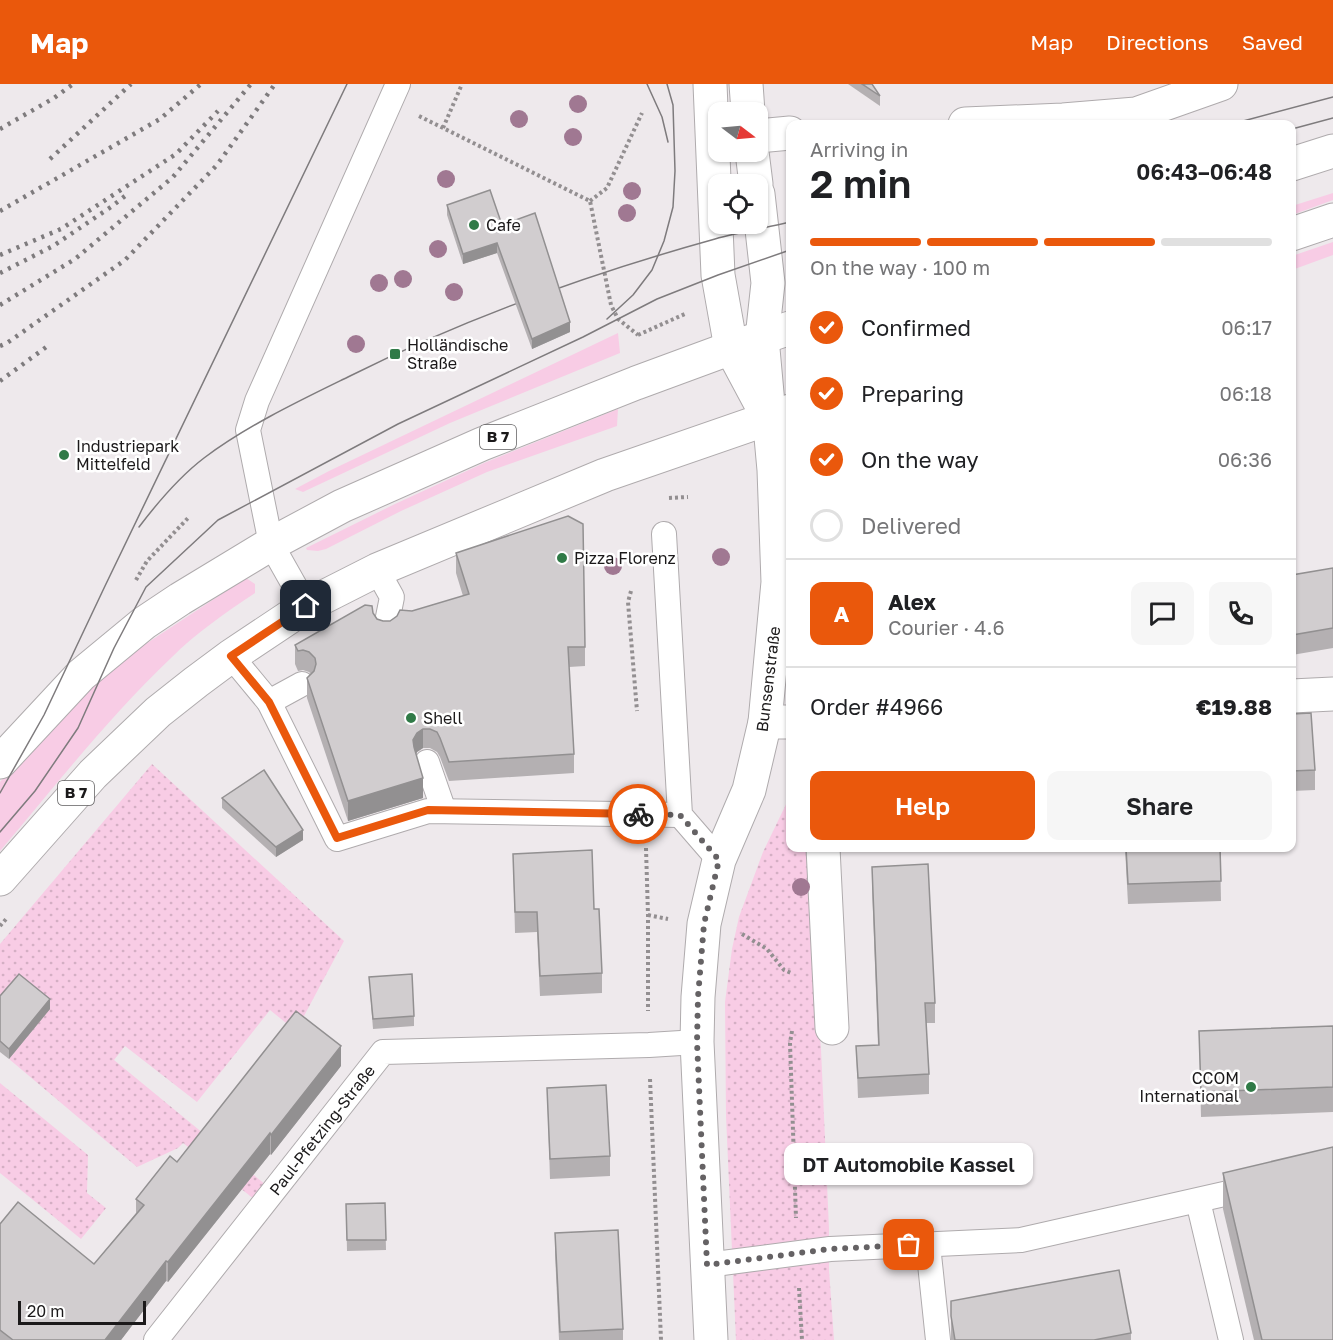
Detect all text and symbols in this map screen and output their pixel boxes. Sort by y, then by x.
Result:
text: Map [30,26,88,59]
text: Map [1030,29,1073,55]
text: Directions [1106,29,1209,55]
text: Saved [1242,29,1303,55]
north arrow [708,102,768,162]
map controls [708,102,768,234]
text: Arriving in [810,137,908,161]
text: 06:43–06:48 [1136,158,1272,185]
text: 2 min [810,160,911,207]
button: locate [708,174,768,234]
place label: Cafe [486,215,521,235]
marker: Cafe [467,218,481,232]
text: On the way · 100 m [810,255,990,279]
icon: check [810,311,843,344]
text: Confirmed [861,314,971,341]
text: 06:17 [1221,315,1272,339]
place label: Holländische Straße [407,335,508,373]
marker: Holländische Straße [388,347,402,361]
icon: check [810,377,843,410]
text: Preparing [861,380,964,407]
text: 06:18 [1220,381,1272,405]
road number: B 7 [480,425,516,449]
place label: Industriepark Mittelfeld [76,436,179,474]
icon: check [810,443,843,476]
text: On the way [861,446,979,473]
text: 06:36 [1218,447,1272,471]
marker: Industriepark Mittelfeld [57,448,71,462]
text: Delivered [861,512,961,539]
place label: Pizza Florenz [574,548,676,568]
marker: Pizza Florenz [555,551,569,565]
pin [280,580,331,631]
button: chat [1131,582,1194,645]
button: phone [1209,582,1272,645]
text: Alex [888,588,936,615]
icon: home [289,589,322,622]
text: A [834,600,849,627]
text: Courier · 4.6 [888,615,1005,639]
street label: Bunsenstraße [752,625,784,733]
text: Order #4966 [810,693,943,720]
text: €19.88 [1196,693,1272,720]
place label: Shell [423,708,463,728]
marker: Shell [404,711,418,725]
button: Help [810,771,1035,840]
button: Share [1047,771,1272,840]
road number: B 7 [58,781,94,805]
courier [608,784,668,844]
icon: bike [622,798,655,831]
street label: Paul-Pfetzing-Straße [265,1061,379,1199]
place label: CCOM International [1139,1068,1239,1106]
marker: CCOM International [1244,1080,1258,1094]
callout: DT Automobile Kassel [784,1143,1034,1185]
text: DT Automobile Kassel [802,1152,1015,1176]
pin [883,1219,934,1270]
icon: bag [892,1228,925,1261]
scale bar [18,1298,146,1326]
text: 20 m [27,1301,64,1321]

